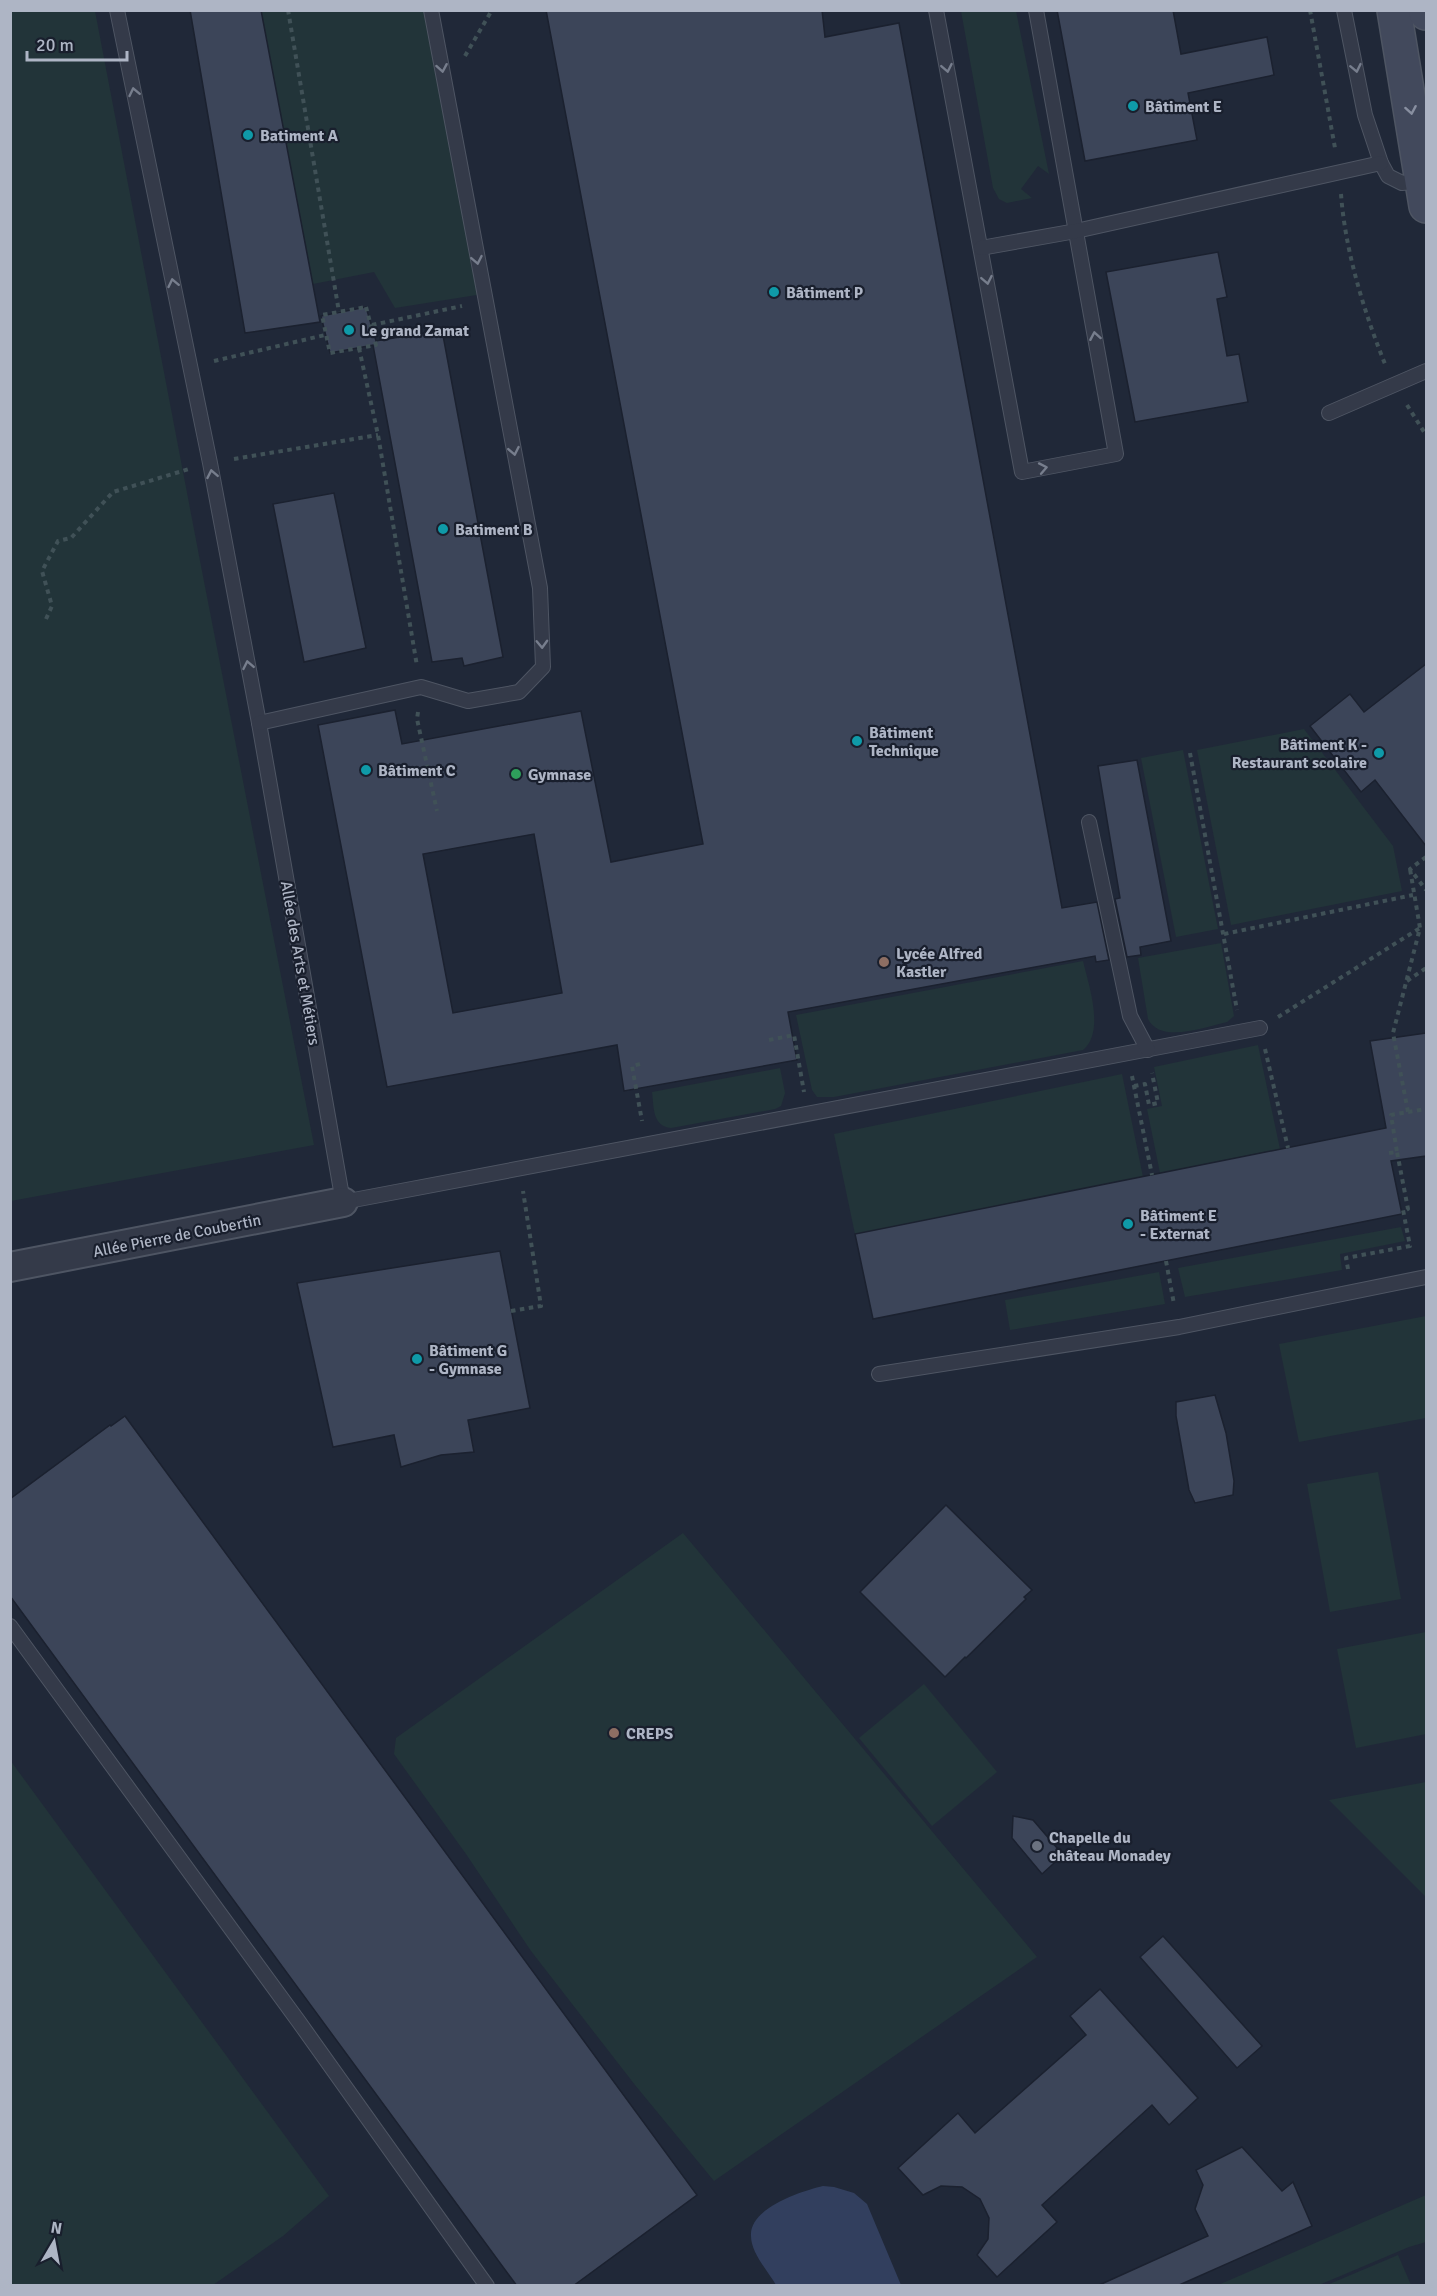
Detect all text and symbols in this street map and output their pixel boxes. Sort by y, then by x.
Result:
scale bar [27,24,128,62]
text: 20 m [36,34,74,56]
one-way arrow [435,63,448,73]
one-way arrow [940,63,953,73]
one-way arrow [1348,63,1361,73]
one-way arrow [128,87,141,97]
place label: Bâtiment E [1145,97,1222,117]
marker: Bâtiment E [1126,99,1140,113]
one-way arrow [1404,104,1417,114]
place label: Batiment A [260,126,339,146]
marker: Batiment A [241,128,255,142]
one-way arrow [470,254,483,264]
one-way arrow [980,275,993,285]
one-way arrow [167,278,180,288]
place label: Bâtiment P [786,283,863,303]
marker: Bâtiment P [767,285,781,299]
place label: Le grand Zamat [361,321,469,341]
marker: Le grand Zamat [342,323,356,337]
one-way arrow [1089,331,1102,341]
one-way arrow [507,446,520,456]
one-way arrow [1038,462,1048,475]
one-way arrow [206,469,219,479]
place label: Batiment B [455,520,533,540]
marker: Batiment B [436,522,450,536]
one-way arrow [535,639,548,648]
one-way arrow [242,661,255,671]
place label: Bâtiment Technique [869,723,939,761]
marker: Bâtiment Technique [850,734,864,748]
place label: Bâtiment K - Restaurant scolaire [1232,735,1367,773]
marker: Bâtiment K - Restaurant scolaire [1372,746,1386,760]
place label: Bâtiment C [378,761,456,781]
marker: Bâtiment C [359,763,373,777]
place label: Gymnase [528,765,591,785]
marker: Gymnase [509,767,523,781]
street label: Allée des Arts et Métiers [276,880,324,1047]
place label: Lycée Alfred Kastler [896,944,983,982]
marker: Lycée Alfred Kastler [877,955,891,969]
place label: Bâtiment E - Externat [1140,1206,1217,1244]
street label: Allée Pierre de Coubertin [91,1210,263,1262]
marker: Bâtiment E - Externat [1121,1217,1135,1231]
place label: Bâtiment G - Gymnase [429,1341,507,1379]
marker: Bâtiment G - Gymnase [410,1352,424,1366]
place label: CREPS [626,1724,673,1744]
marker: CREPS [607,1726,621,1740]
place label: Chapelle du château Monadey [1049,1828,1171,1866]
marker: Chapelle du château Monadey [1030,1839,1044,1853]
north arrow [24,2212,84,2272]
text: N [49,2217,64,2239]

